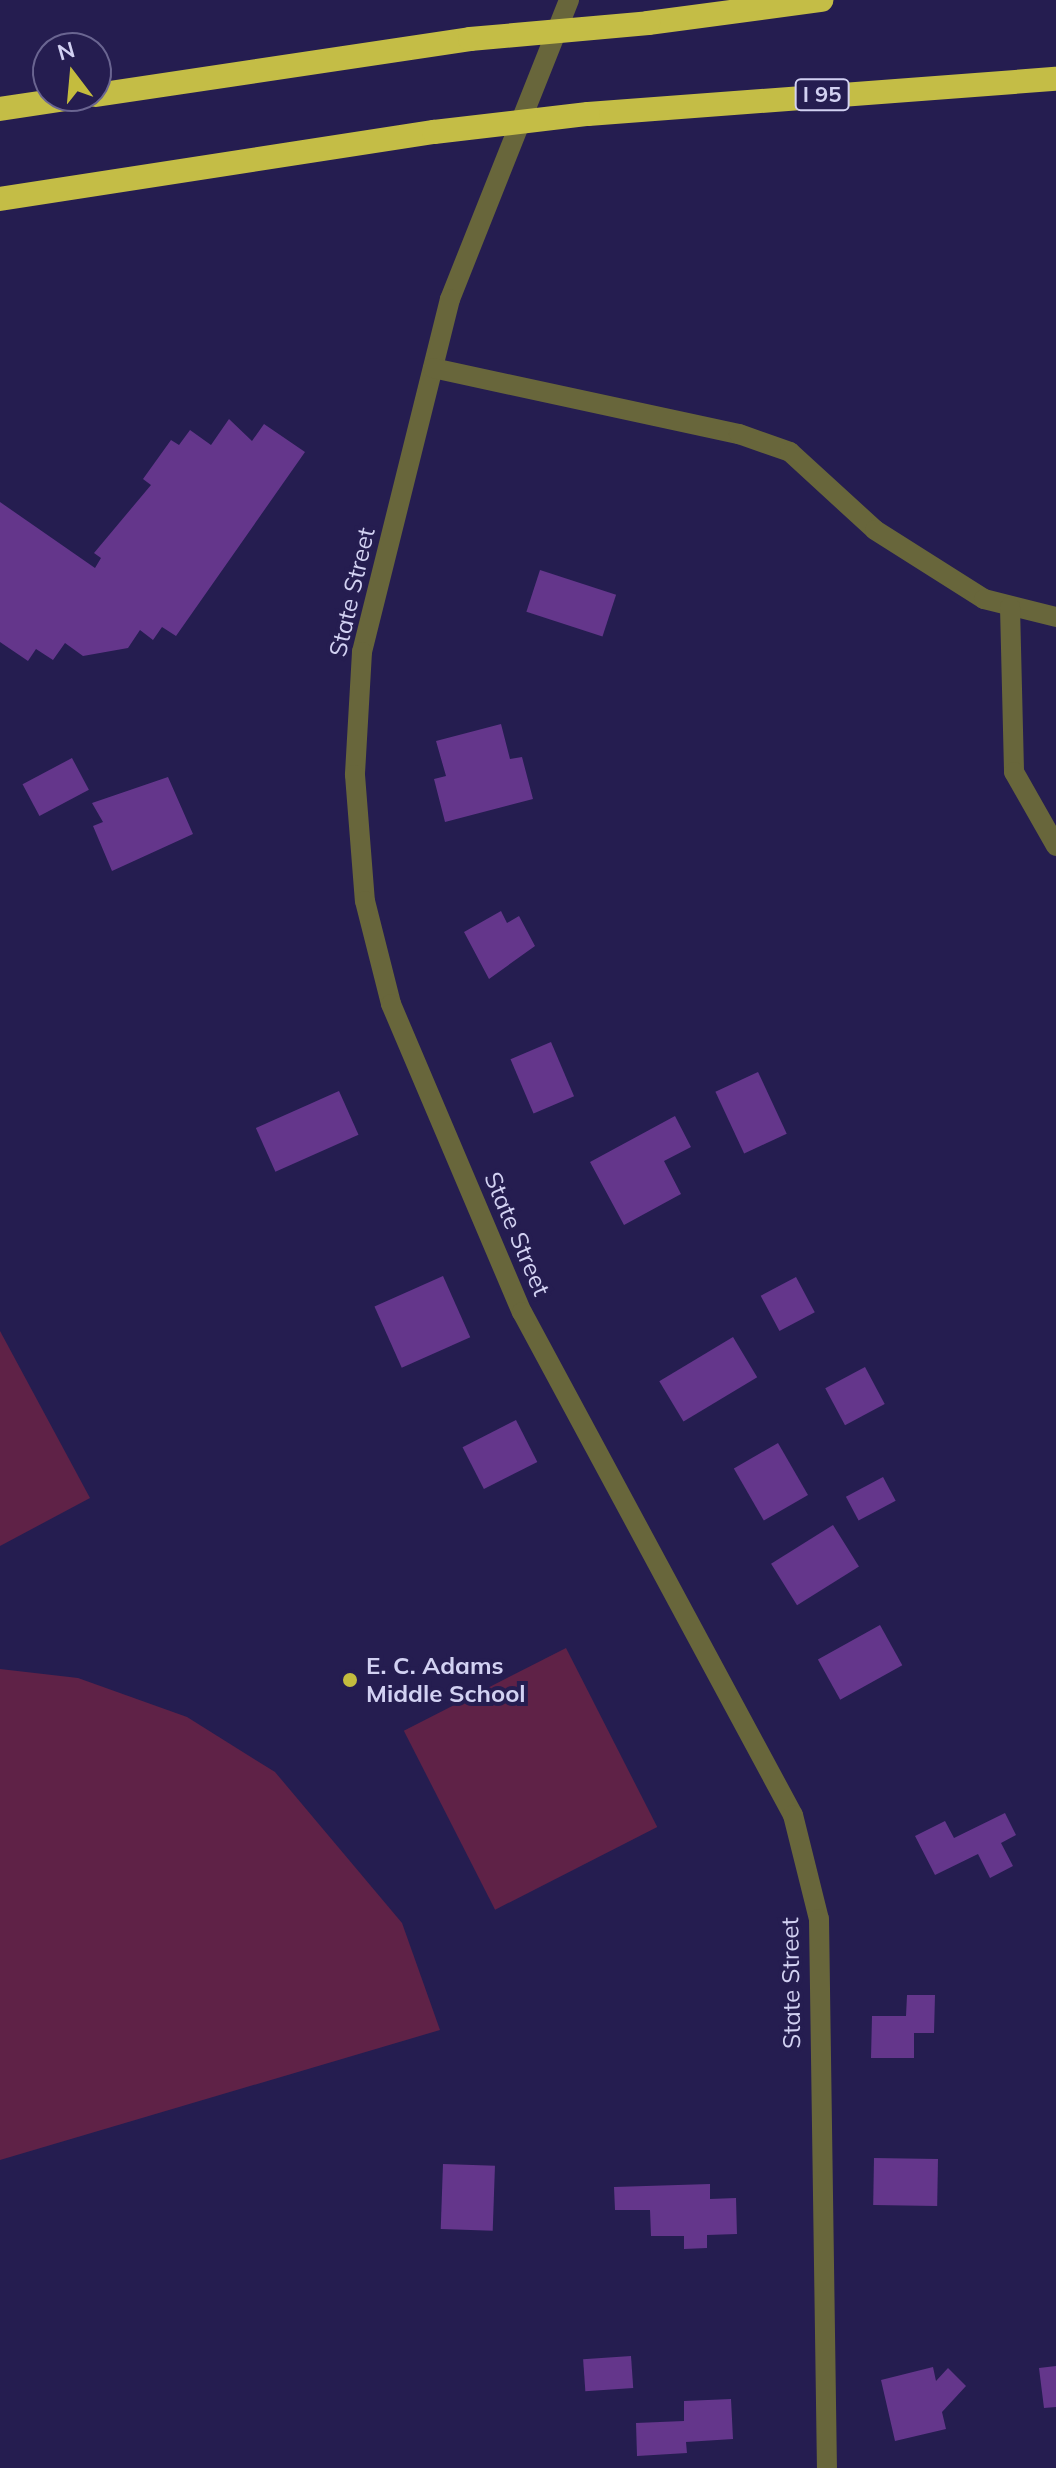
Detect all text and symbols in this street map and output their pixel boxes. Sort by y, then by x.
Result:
north arrow [32,32,112,112]
text: N [54,35,78,67]
road number: I 95 [794,77,850,113]
street label: State Street [323,525,381,659]
street label: State Street [478,1168,556,1300]
place label: E. C. Adams Middle School [366,1652,526,1708]
marker: E. C. Adams Middle School [341,1671,359,1689]
street label: State Street [775,1917,807,2049]

